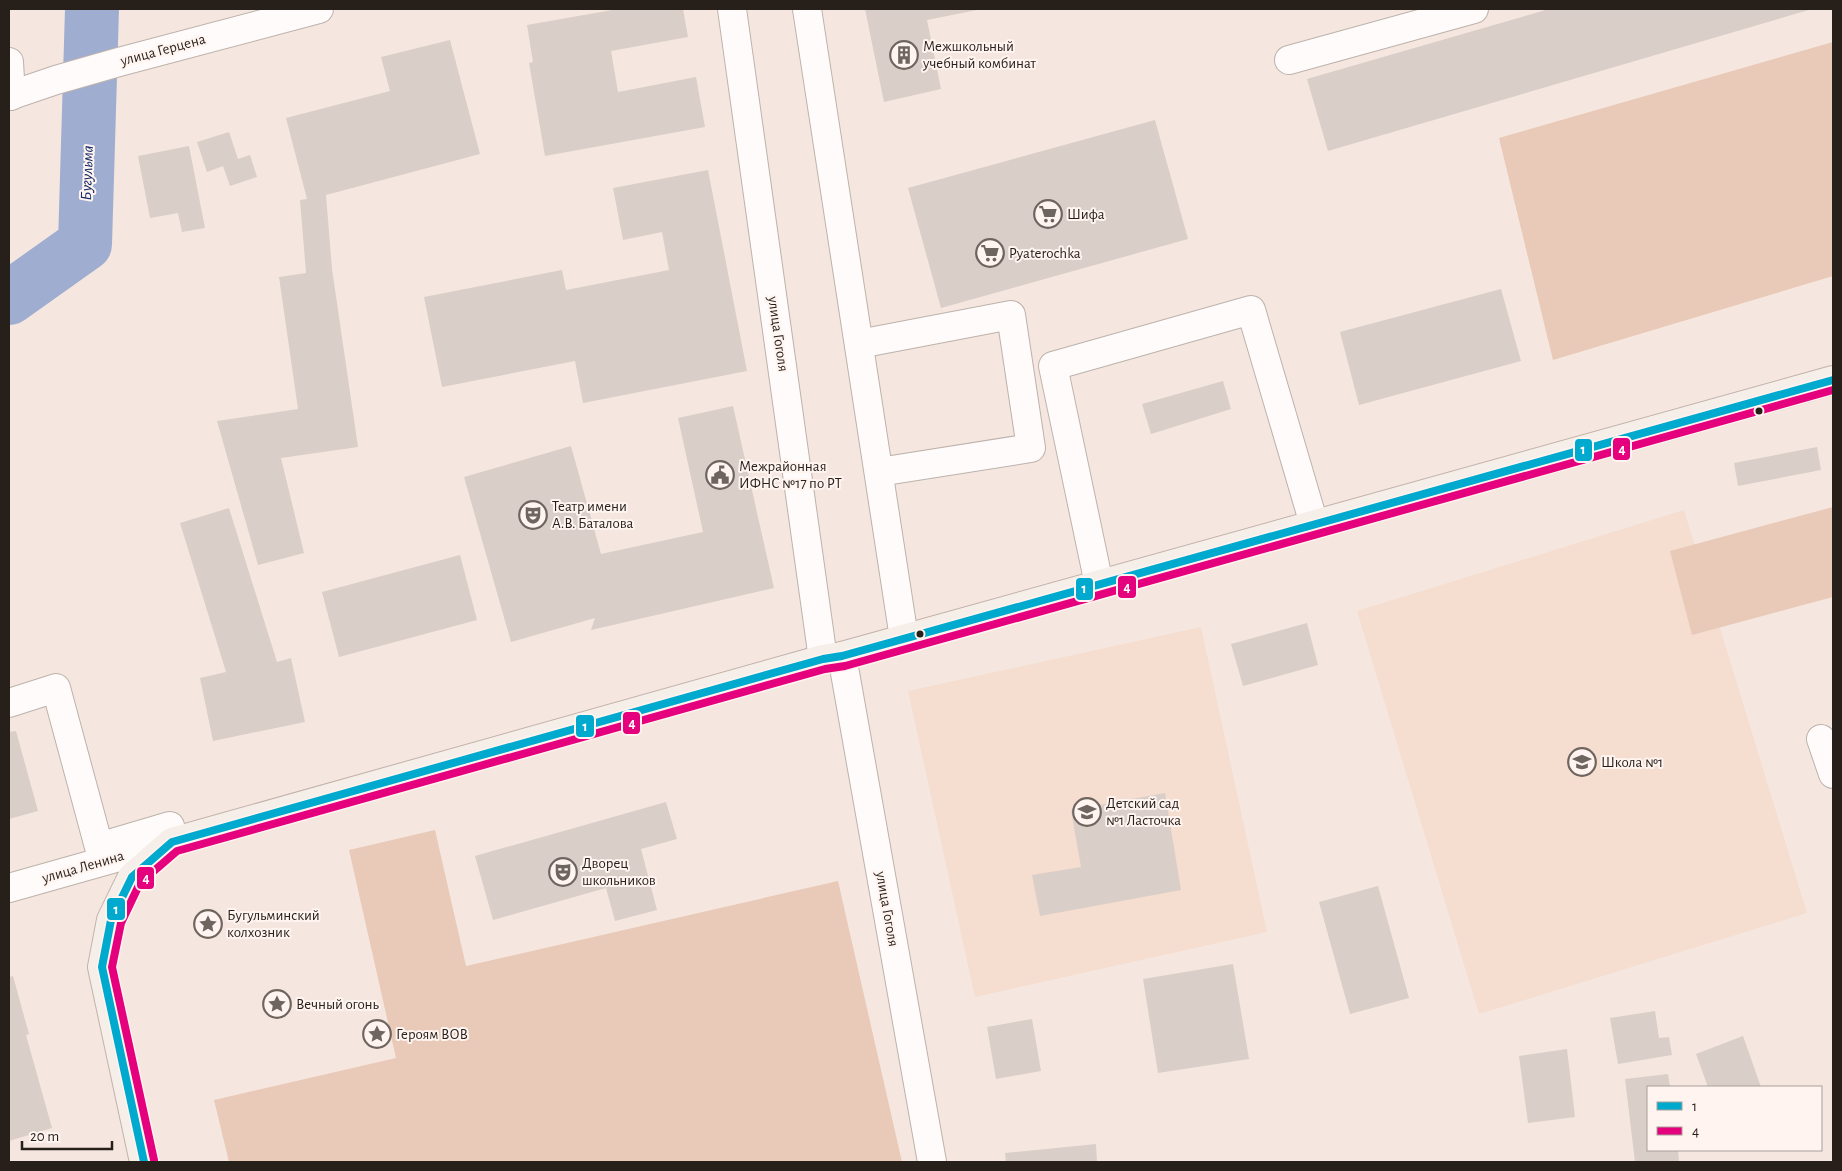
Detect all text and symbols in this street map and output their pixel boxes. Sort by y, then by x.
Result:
street label: улица Герцена [118,31,207,69]
place label: Межшкольный учебный комбинат [922,39,1037,71]
building icon: Межшкольный учебный комбинат [889,40,919,70]
water label: Бугульма [78,145,96,201]
supermarket icon: Шифа [1033,199,1063,229]
place label: Шифа [1067,207,1105,222]
supermarket icon: Pyaterochka [975,238,1005,268]
place label: Pyaterochka [1009,246,1081,261]
street label: улица Гоголя [765,294,791,373]
unlabelled marker [1754,406,1764,416]
line badge: 4 [1612,437,1631,461]
line badge: 1 [1574,438,1593,462]
text: 1 [1580,443,1586,457]
text: 4 [1618,443,1626,457]
place label: Межрайонная ИФНС №17 по РТ [739,459,842,491]
public building icon: Межрайонная ИФНС №17 по РТ [705,460,735,490]
place label: Театр имени А.В. Баталова [552,499,634,531]
theatre icon: Театр имени А.В. Баталова [518,500,548,530]
line badge: 4 [1117,575,1137,599]
line badge: 1 [1075,577,1094,601]
text: 4 [1123,581,1131,595]
text: 1 [1081,582,1087,596]
unlabelled marker [915,629,925,639]
line badge: 4 [622,711,641,735]
line badge: 1 [575,714,595,738]
text: 4 [628,717,636,731]
text: 1 [582,720,588,734]
school or university icon: Школа №1 [1567,747,1597,777]
place label: Школа №1 [1601,755,1663,770]
place label: Детский сад №1 Ласточка [1106,796,1181,828]
school or university icon: Детский сад №1 Ласточка [1072,797,1102,827]
street label: улица Ленина [39,848,126,886]
place label: Дворец школьников [582,856,656,888]
theatre icon: Дворец школьников [548,857,578,887]
line badge: 4 [136,866,155,890]
street label: улица Гоголя [873,869,901,948]
text: 4 [142,872,150,886]
line badge: 1 [106,897,126,921]
text: 1 [113,903,119,917]
place label: Бугульминский колхозник [227,908,320,940]
place icon: Бугульминский колхозник [193,909,223,939]
place icon: Вечный огонь [262,989,292,1019]
place label: Вечный огонь [296,997,379,1012]
place icon: Героям ВОВ [362,1019,392,1049]
place label: Героям ВОВ [396,1027,468,1042]
legend [1647,1086,1822,1151]
text: 1 [1692,1099,1697,1114]
scale bar [22,1118,112,1150]
text: 4 [1692,1124,1699,1139]
text: 20 m [30,1129,59,1144]

